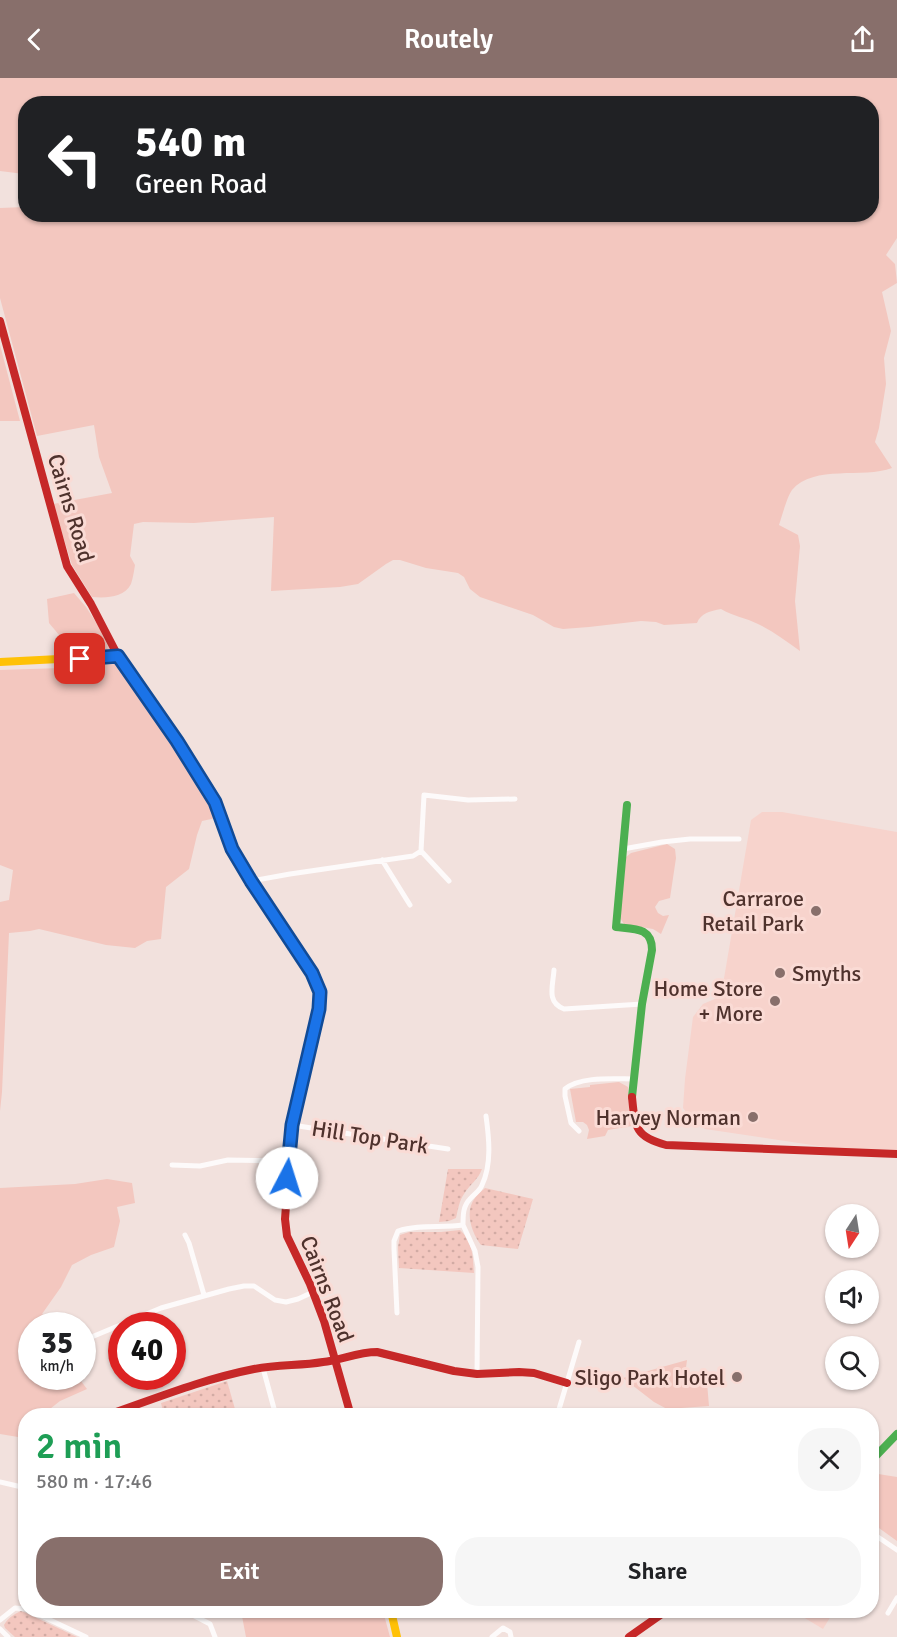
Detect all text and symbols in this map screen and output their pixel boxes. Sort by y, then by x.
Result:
icon: back [18,23,51,56]
text: Routely [404,23,493,56]
icon: share [846,23,879,56]
text: 540 m [135,117,246,168]
icon: left [36,120,114,198]
text: Green Road [135,168,267,201]
street label: Cairns Road [42,451,100,565]
pin [54,633,105,684]
icon: arrive [63,642,96,675]
place label: Carraroe Retail Park [702,885,804,937]
marker: Carraroe Retail Park [809,904,823,918]
place label: Smyths [792,960,861,987]
marker: Smyths [773,966,787,980]
place label: Home Store + More [653,975,763,1027]
marker: Home Store + More [768,994,782,1008]
place label: Harvey Norman [596,1104,741,1131]
marker: Harvey Norman [746,1110,760,1124]
street label: Hill Top Park [310,1114,430,1160]
position arrow [255,1146,319,1210]
north arrow [825,1204,879,1258]
map controls [825,1204,879,1390]
street label: Cairns Road [294,1232,360,1346]
button: sound [825,1270,879,1324]
speed limit sign: 40 [108,1312,186,1390]
text: 35 [41,1325,73,1362]
button: search [825,1336,879,1390]
text: km/h [40,1357,74,1375]
place label: Sligo Park Hotel [574,1364,725,1391]
marker: Sligo Park Hotel [730,1370,744,1384]
text: 2 min [36,1424,122,1469]
button: close [798,1428,861,1491]
text: 580 m · 17:46 [36,1469,152,1494]
button: Exit [36,1537,443,1606]
button: Share [455,1537,861,1606]

